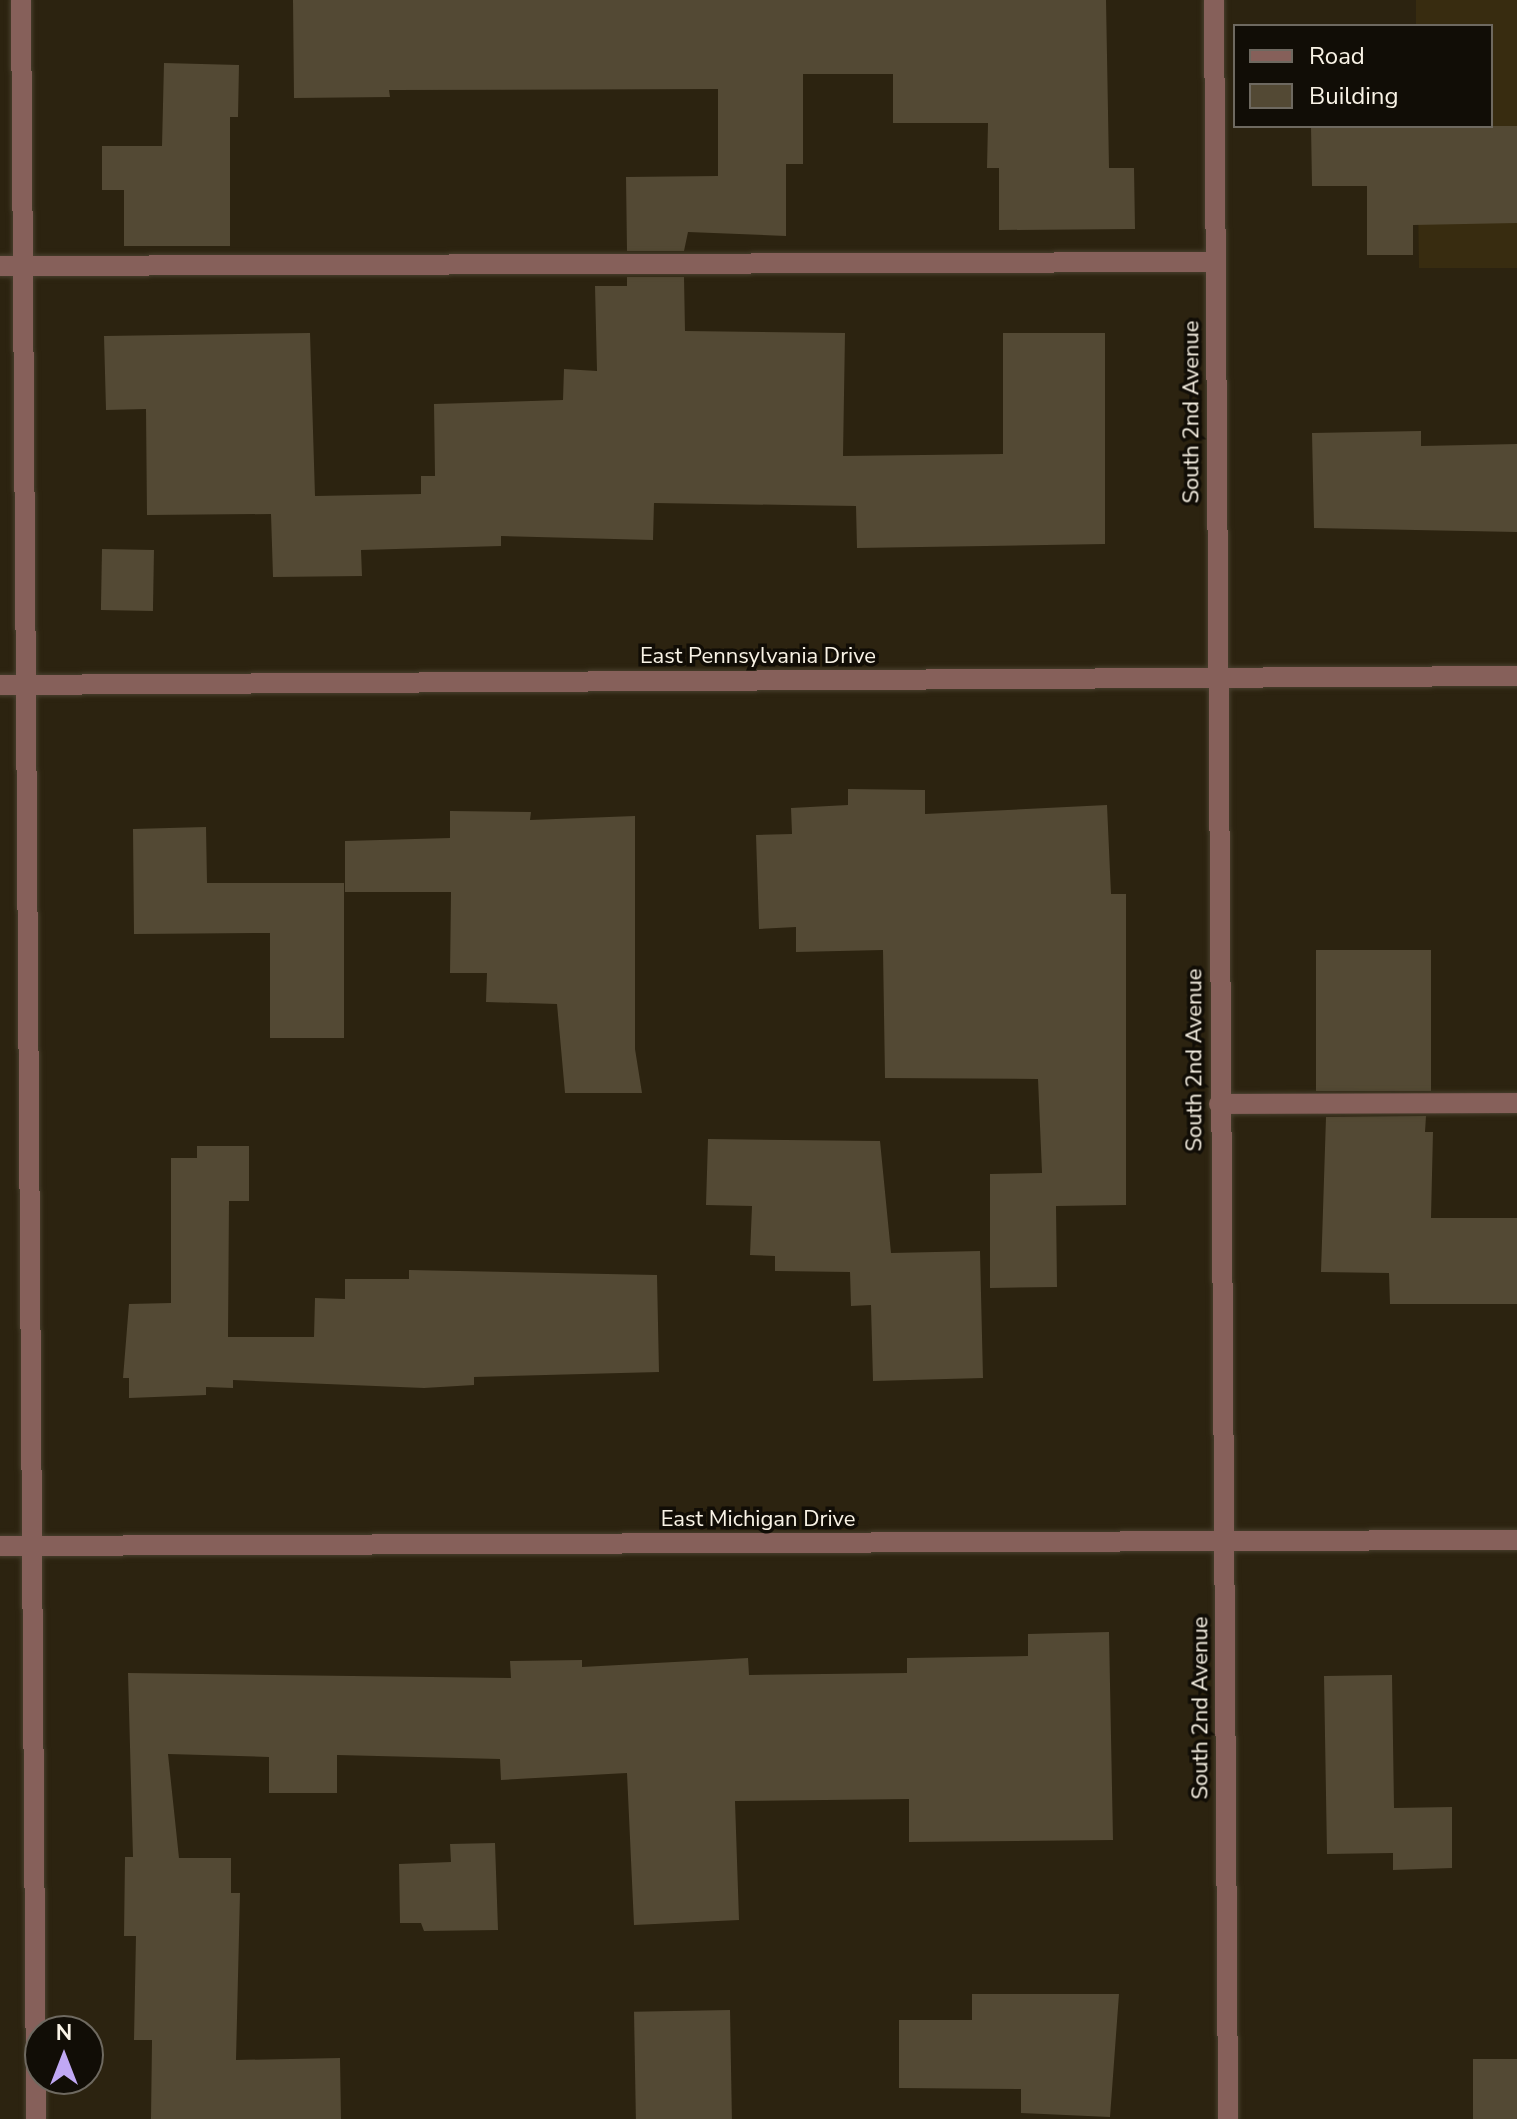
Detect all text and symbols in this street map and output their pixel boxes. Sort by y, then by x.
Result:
legend [1233,24,1493,128]
text: Road [1309,40,1365,72]
text: Building [1309,80,1399,112]
street label: South 2nd Avenue [1179,320,1205,504]
street label: East Pennsylvania Drive [640,644,876,670]
street label: South 2nd Avenue [1182,968,1208,1152]
street label: East Michigan Drive [661,1507,855,1533]
street label: South 2nd Avenue [1188,1616,1214,1800]
north arrow [24,2015,104,2095]
text: N [56,2018,72,2048]

